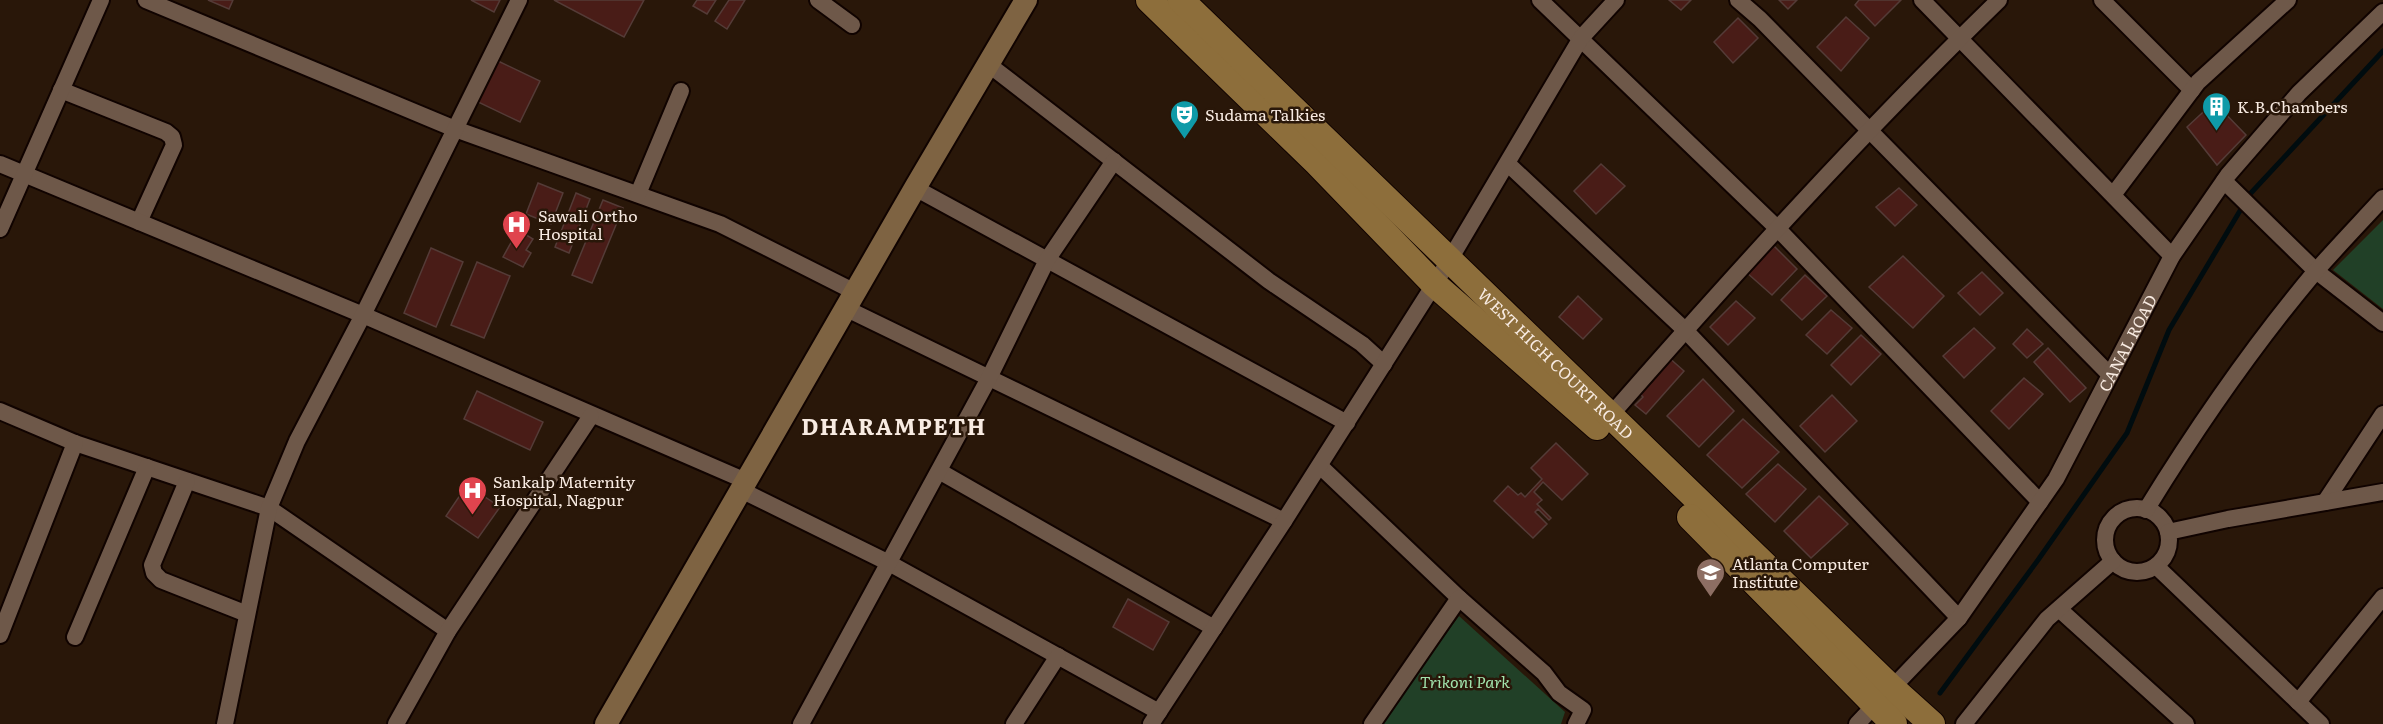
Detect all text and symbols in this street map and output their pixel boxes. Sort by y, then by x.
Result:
building icon: K.B.Chambers [2200,90,2232,132]
place label: K.B.Chambers [2237,94,2348,118]
theatre icon: Sudama Talkies [1168,98,1200,140]
place label: Sudama Talkies [1205,102,1325,126]
place label: Sawali Ortho Hospital [538,203,638,245]
hospital icon: Sawali Ortho Hospital [501,208,533,250]
street label: WEST HIGH COURT ROAD [1473,282,1639,444]
street label: CANAL ROAD [2092,290,2162,396]
district label: DHARAMPETH [801,409,987,442]
place label: Sankalp Maternity Hospital, Nagpur [493,469,636,511]
hospital icon: Sankalp Maternity Hospital, Nagpur [456,474,488,516]
place label: Atlanta Computer Institute [1732,551,1869,593]
school or university icon: Atlanta Computer Institute [1695,556,1727,598]
park label: Trikoni Park [1420,669,1510,693]

